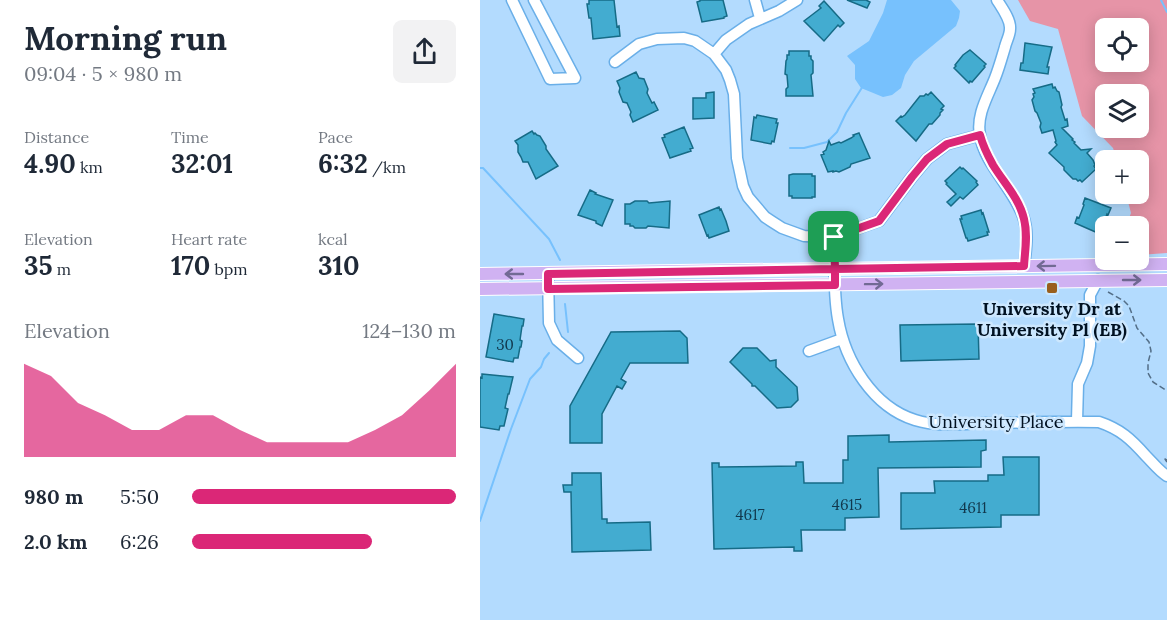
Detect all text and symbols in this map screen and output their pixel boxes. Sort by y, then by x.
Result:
text: Morning run [24,17,227,59]
map controls [1095,18,1149,270]
button: locate [1095,18,1149,72]
button: share [393,20,456,83]
text: 09:04 · 5 × 980 m [24,61,182,86]
button: layers [1095,84,1149,138]
text: Distance [24,127,89,147]
text: Time [171,127,209,147]
text: Pace [318,127,353,147]
text: 4.90 [24,147,76,180]
text: 32:01 [171,147,233,180]
text: 6:32 [318,147,368,180]
button: + [1095,150,1149,204]
text: km [76,157,103,177]
text: /km [368,157,406,177]
pin [808,211,859,262]
button: − [1095,216,1149,270]
icon: arrive [817,220,850,253]
text: Elevation [24,229,93,249]
text: Heart rate [171,229,247,249]
text: kcal [318,229,348,249]
text: 35 [24,249,53,282]
text: 170 [171,249,210,282]
text: 310 [318,249,360,282]
text: m [53,259,71,279]
text: bpm [210,259,248,279]
one-way arrow [1036,260,1056,272]
one-way arrow [504,268,524,280]
one-way arrow [1122,274,1142,286]
one-way arrow [864,278,884,290]
marker: University Dr at University Pl (EB) [1045,281,1059,295]
place label: University Dr at University Pl (EB) [977,297,1127,341]
text: Elevation [24,318,110,343]
text: 124–130 m [362,318,456,343]
house number: 30 [496,335,514,354]
street label: University Place [928,410,1064,433]
text: 980 m [24,484,83,509]
text: 5:50 [120,484,159,509]
house number: 4615 [832,495,862,514]
house number: 4611 [959,498,987,517]
house number: 4617 [735,505,765,524]
text: 2.0 km [24,529,87,554]
text: 6:26 [120,529,159,554]

